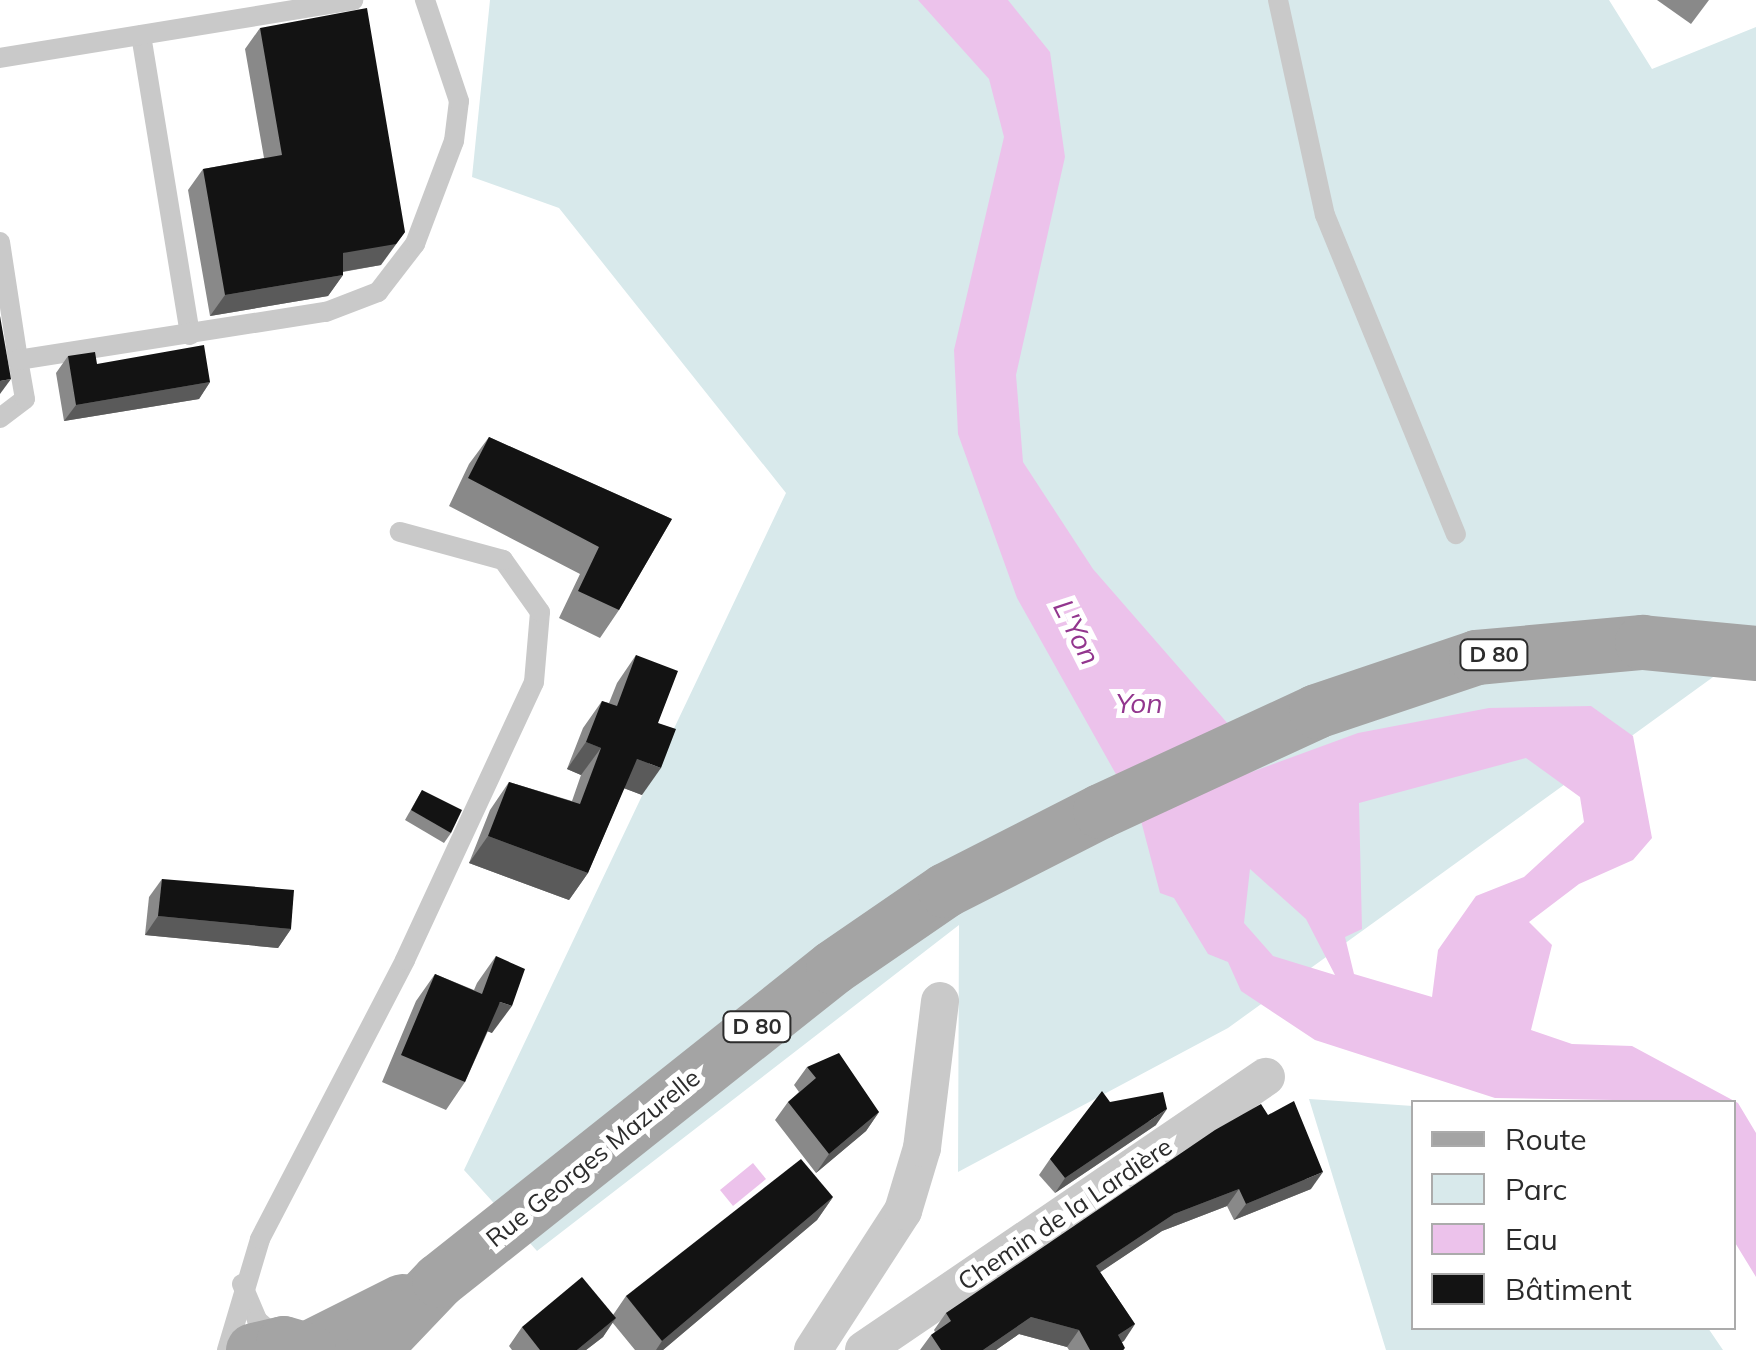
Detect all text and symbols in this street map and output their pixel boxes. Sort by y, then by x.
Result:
water label: L'Yon [1046,594,1108,670]
road number: D 80 [1459,638,1529,672]
water label: Yon [1115,686,1163,720]
road number: D 80 [722,1010,792,1044]
street label: Rue Georges Mazurelle [480,1063,706,1253]
legend [1411,1100,1736,1330]
text: Route [1505,1120,1587,1158]
street label: Chemin de la Lardière [952,1131,1178,1297]
text: Parc [1505,1170,1567,1208]
text: Eau [1505,1220,1558,1258]
text: Bâtiment [1505,1270,1632,1308]

